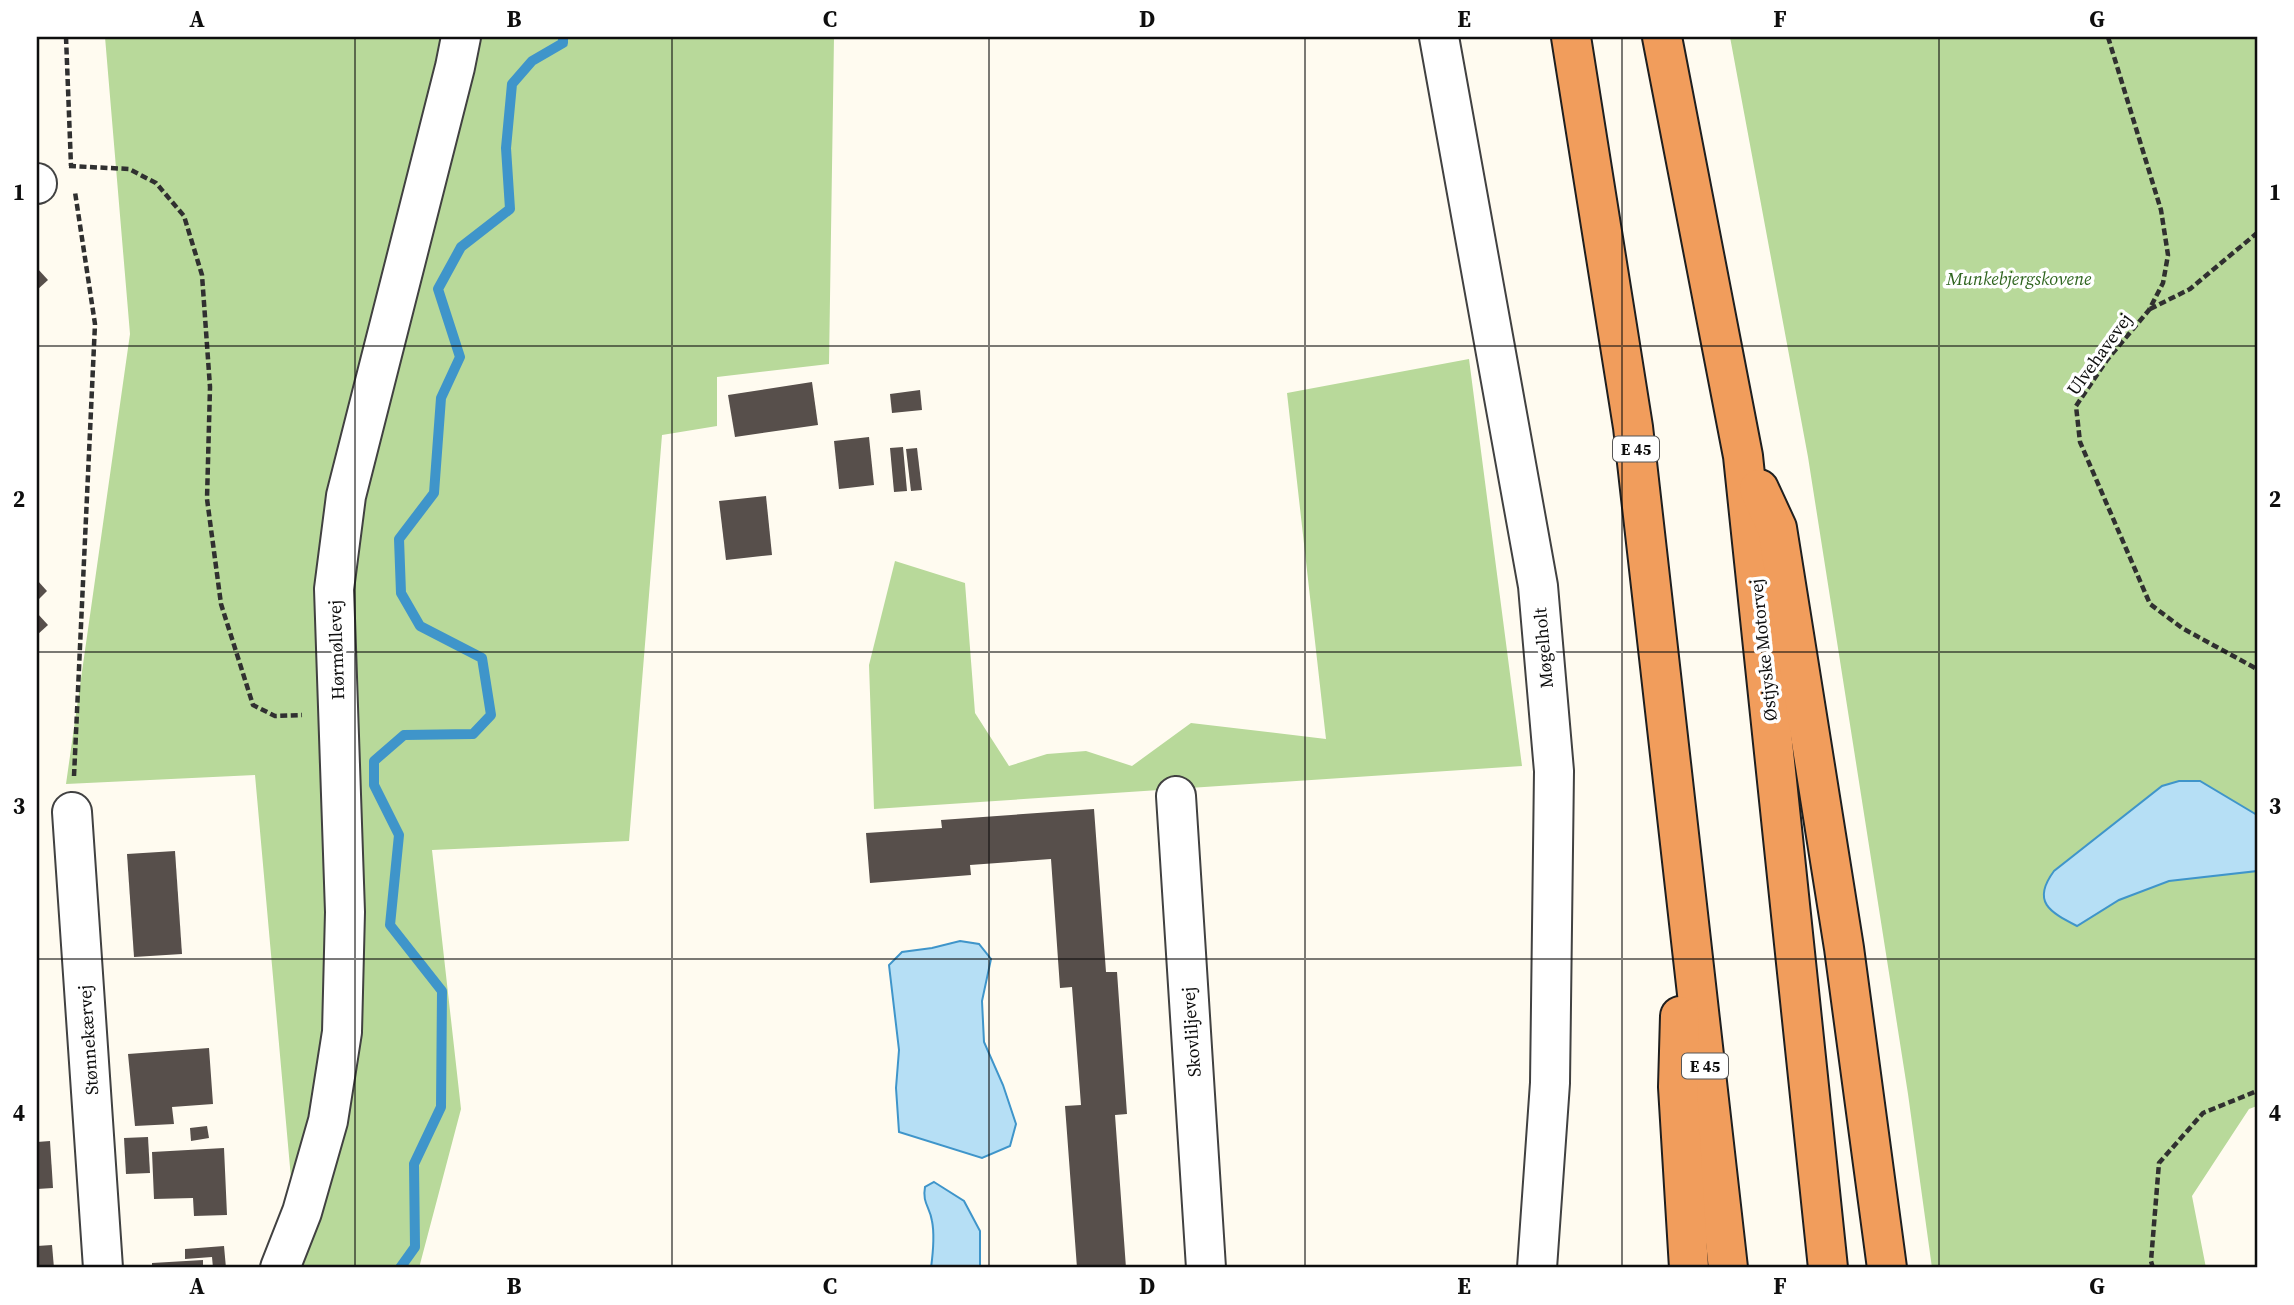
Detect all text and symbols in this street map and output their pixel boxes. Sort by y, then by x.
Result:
text: A [189,3,205,35]
text: B [507,3,522,35]
text: C [823,3,837,35]
text: D [1139,3,1155,35]
text: E [1457,3,1471,35]
text: F [1773,3,1787,35]
text: G [2089,3,2105,35]
text: 1 [13,176,25,208]
text: 1 [2269,176,2281,208]
park label: Munkebjergskovene [1946,266,2092,291]
street label: Ulvehavevej [2061,308,2137,400]
road number: E 45 [1613,436,1659,462]
text: 2 [13,483,25,515]
text: 2 [2269,483,2281,515]
street label: Østjyske Motorvej [1743,578,1783,722]
street label: Hørmøllevej [322,600,350,700]
street label: Møgelholt [1527,606,1559,689]
text: 3 [13,790,25,822]
text: 3 [2269,790,2281,822]
street label: Stønnekærvej [72,984,104,1096]
street label: Skovliljevej [1175,986,1207,1078]
road number: E 45 [1682,1054,1728,1078]
text: 4 [13,1097,25,1129]
text: 4 [2269,1097,2281,1129]
text: A [189,1270,205,1302]
text: B [507,1270,522,1302]
text: C [823,1270,837,1302]
text: D [1139,1270,1155,1302]
text: E [1457,1270,1471,1302]
text: F [1773,1270,1787,1302]
text: G [2089,1270,2105,1302]

